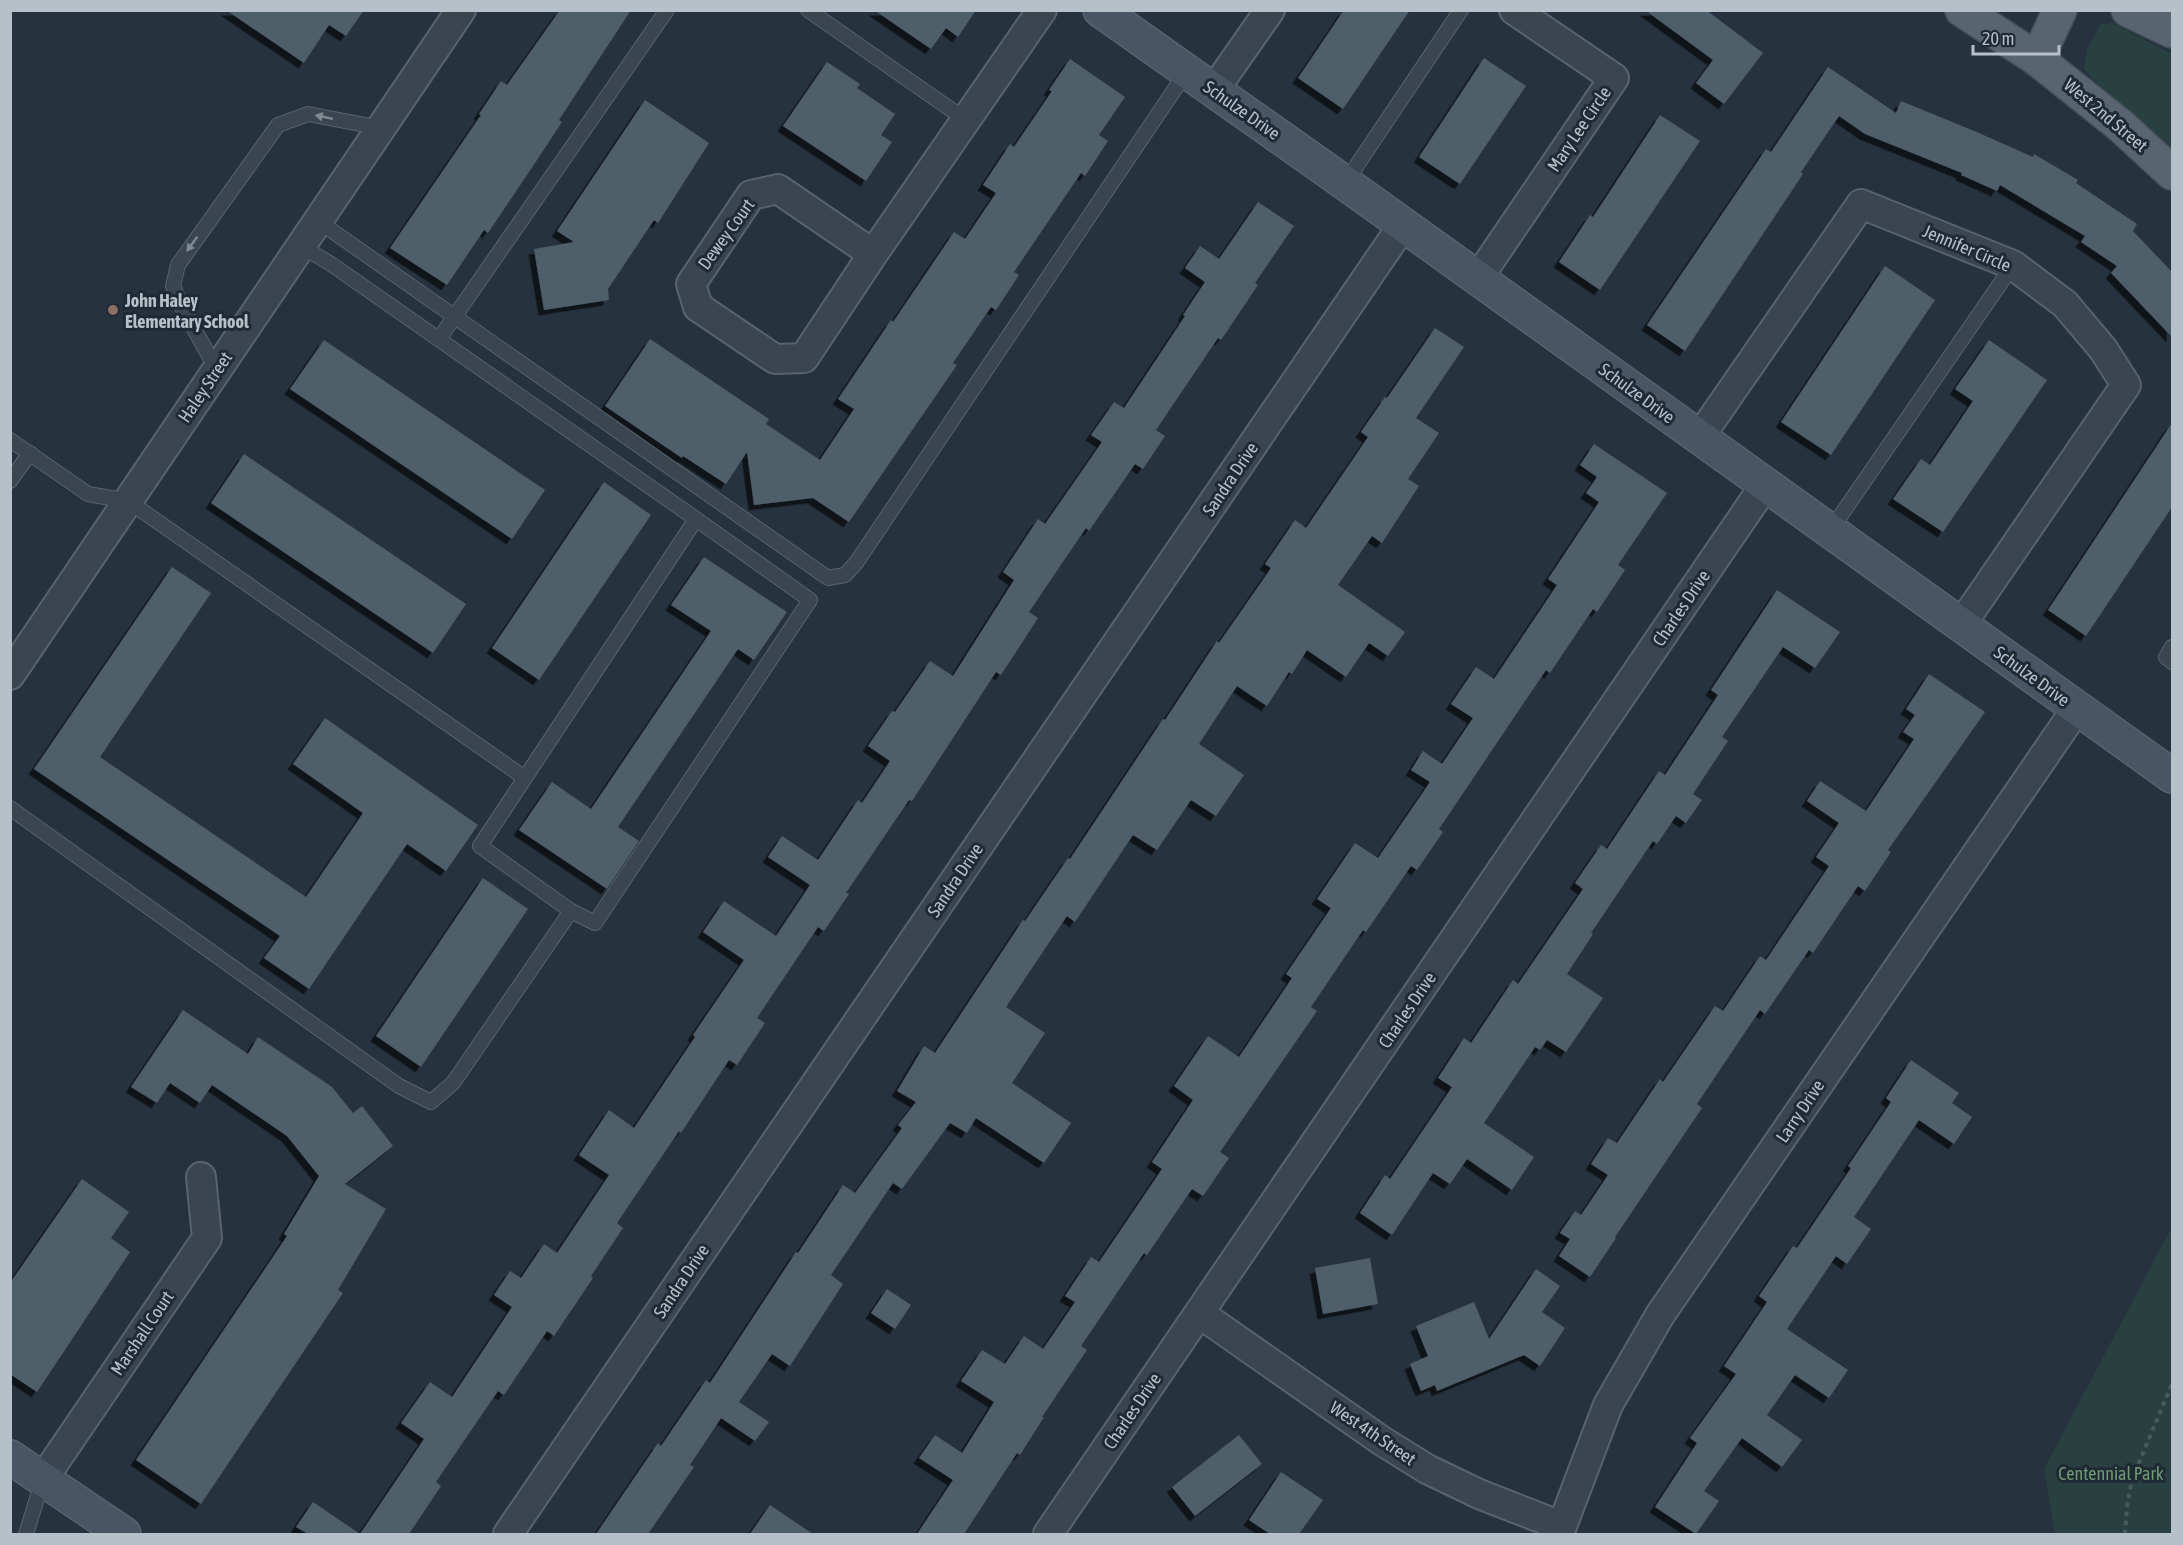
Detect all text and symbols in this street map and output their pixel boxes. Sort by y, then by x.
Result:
scale bar [1973,18,2058,56]
text: 20 m [1982,28,2014,49]
street label: West 2nd Street [2060,74,2152,156]
street label: Schulze Drive [1200,76,1284,144]
street label: Mary Lee Circle [1543,82,1615,176]
one-way arrow [314,112,333,121]
street label: Dewey Court [693,195,759,273]
street label: Jennifer Circle [1920,220,2014,276]
one-way arrow [187,237,199,252]
place label: John Haley Elementary School [124,290,249,332]
marker: John Haley Elementary School [106,303,120,317]
street label: Haley Street [174,348,236,426]
street label: Schulze Drive [1595,359,1679,427]
street label: Sandra Drive [1198,438,1262,520]
street label: Charles Drive [1648,566,1714,650]
street label: Schulze Drive [1990,642,2074,710]
street label: Sandra Drive [923,839,987,921]
street label: Charles Drive [1374,968,1440,1052]
street label: Larry Drive [1772,1076,1828,1146]
street label: Sandra Drive [649,1240,713,1322]
street label: Marshall Court [106,1287,178,1379]
street label: Charles Drive [1099,1369,1165,1453]
street label: West 4th Street [1326,1397,1420,1469]
park label: Centennial Park [2058,1463,2164,1484]

